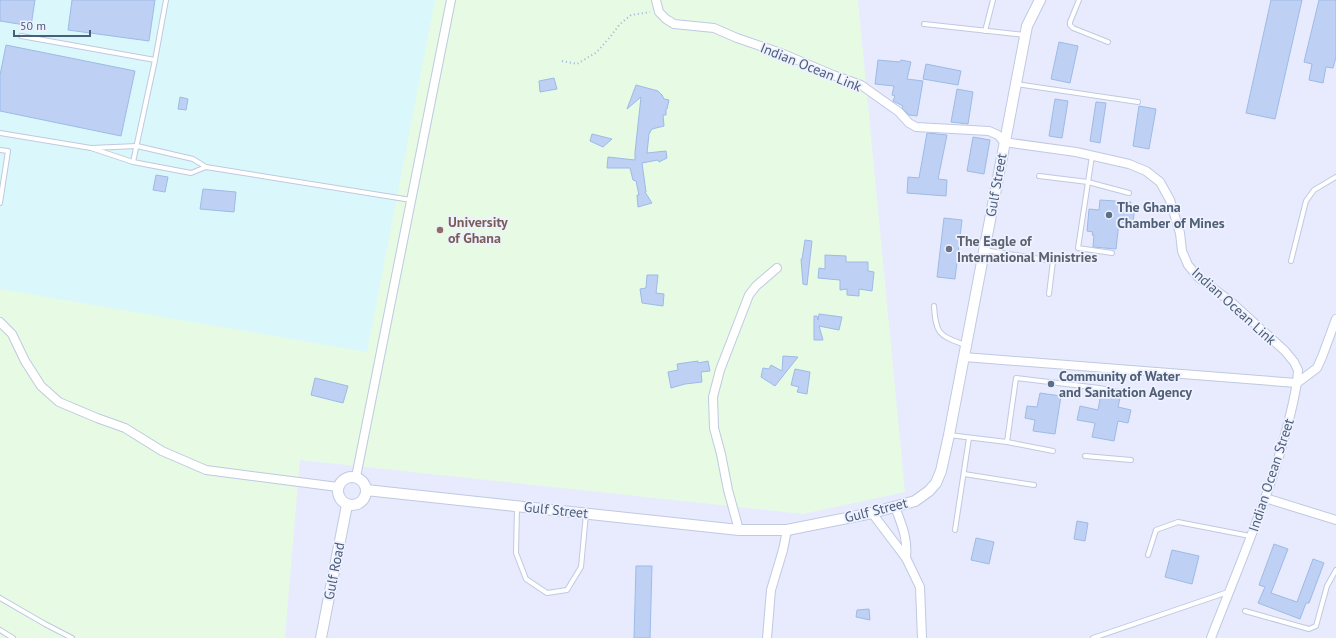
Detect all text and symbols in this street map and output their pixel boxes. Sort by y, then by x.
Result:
scale bar [14,12,90,38]
text: 50 m [20,18,46,33]
street label: Indian Ocean Link [758,38,865,96]
street label: Gulf Street [982,152,1010,218]
place label: The Ghana Chamber of Mines [1117,198,1225,232]
marker: The Ghana Chamber of Mines [1104,210,1114,220]
place label: University of Ghana [448,213,508,247]
marker: University of Ghana [435,225,445,235]
place label: The Eagle of International Ministries [957,232,1097,266]
marker: The Eagle of International Ministries [944,244,954,254]
street label: Indian Ocean Link [1188,263,1280,349]
place label: Community of Water and Sanitation Agency [1059,367,1192,401]
marker: Community of Water and Sanitation Agency [1046,379,1056,389]
street label: Indian Ocean Street [1244,416,1298,534]
street label: Gulf Street [843,493,910,526]
street label: Gulf Street [523,498,589,522]
street label: Gulf Road [320,541,348,601]

